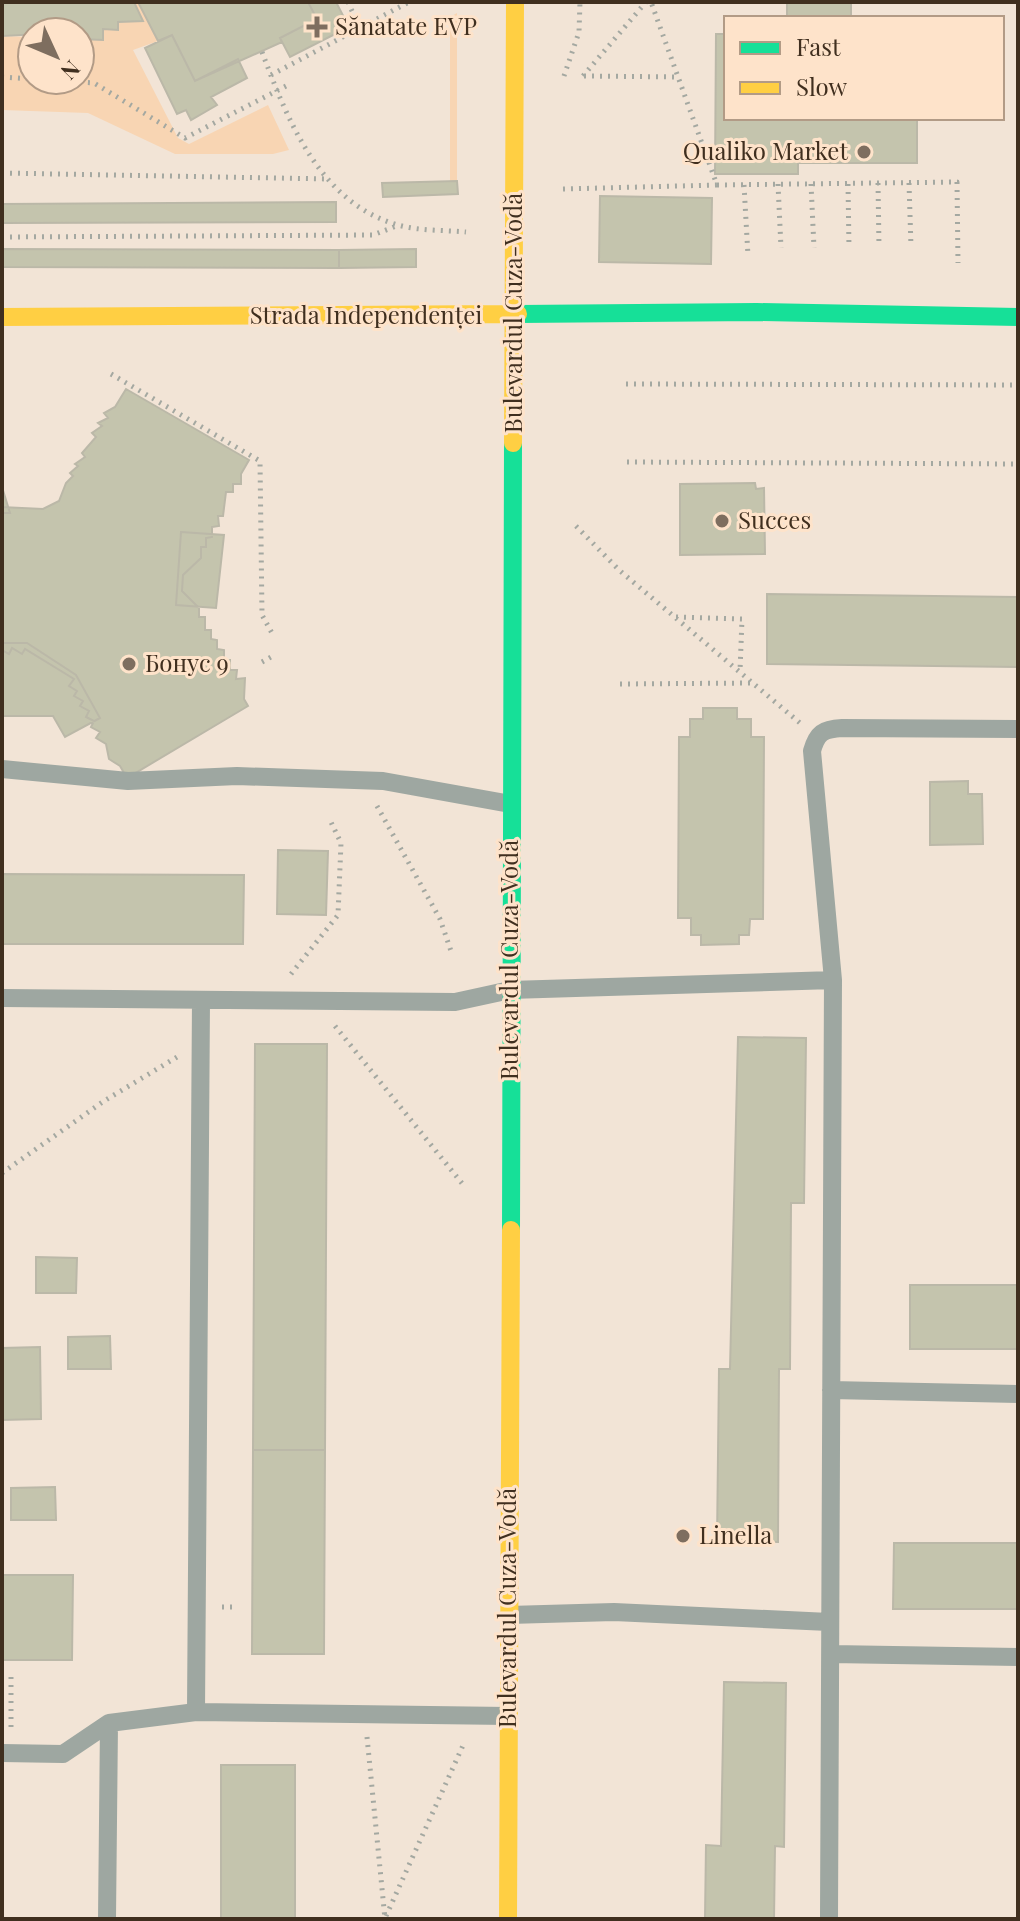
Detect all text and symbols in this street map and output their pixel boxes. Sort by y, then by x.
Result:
place label: Sănatate EVP [335,9,477,41]
north arrow [16,16,96,96]
marker: Sănatate EVP [306,16,328,38]
legend [724,16,1004,120]
text: Fast [796,30,841,62]
text: N [55,54,87,87]
text: Slow [796,70,848,102]
place label: Qualiko Market [683,134,848,166]
marker: Qualiko Market [855,143,873,161]
street label: Bulevardul Cuza-Vodă [496,193,528,433]
street label: Strada Independenței [250,298,482,330]
place label: Succes [738,503,811,535]
marker: Succes [713,512,731,530]
place label: Бонус 9 [145,646,229,678]
marker: Бонус 9 [120,655,138,673]
street label: Bulevardul Cuza-Vodă [492,840,524,1080]
street label: Bulevardul Cuza-Vodă [490,1488,522,1728]
place label: Linella [699,1518,772,1550]
marker: Linella [674,1527,692,1545]

